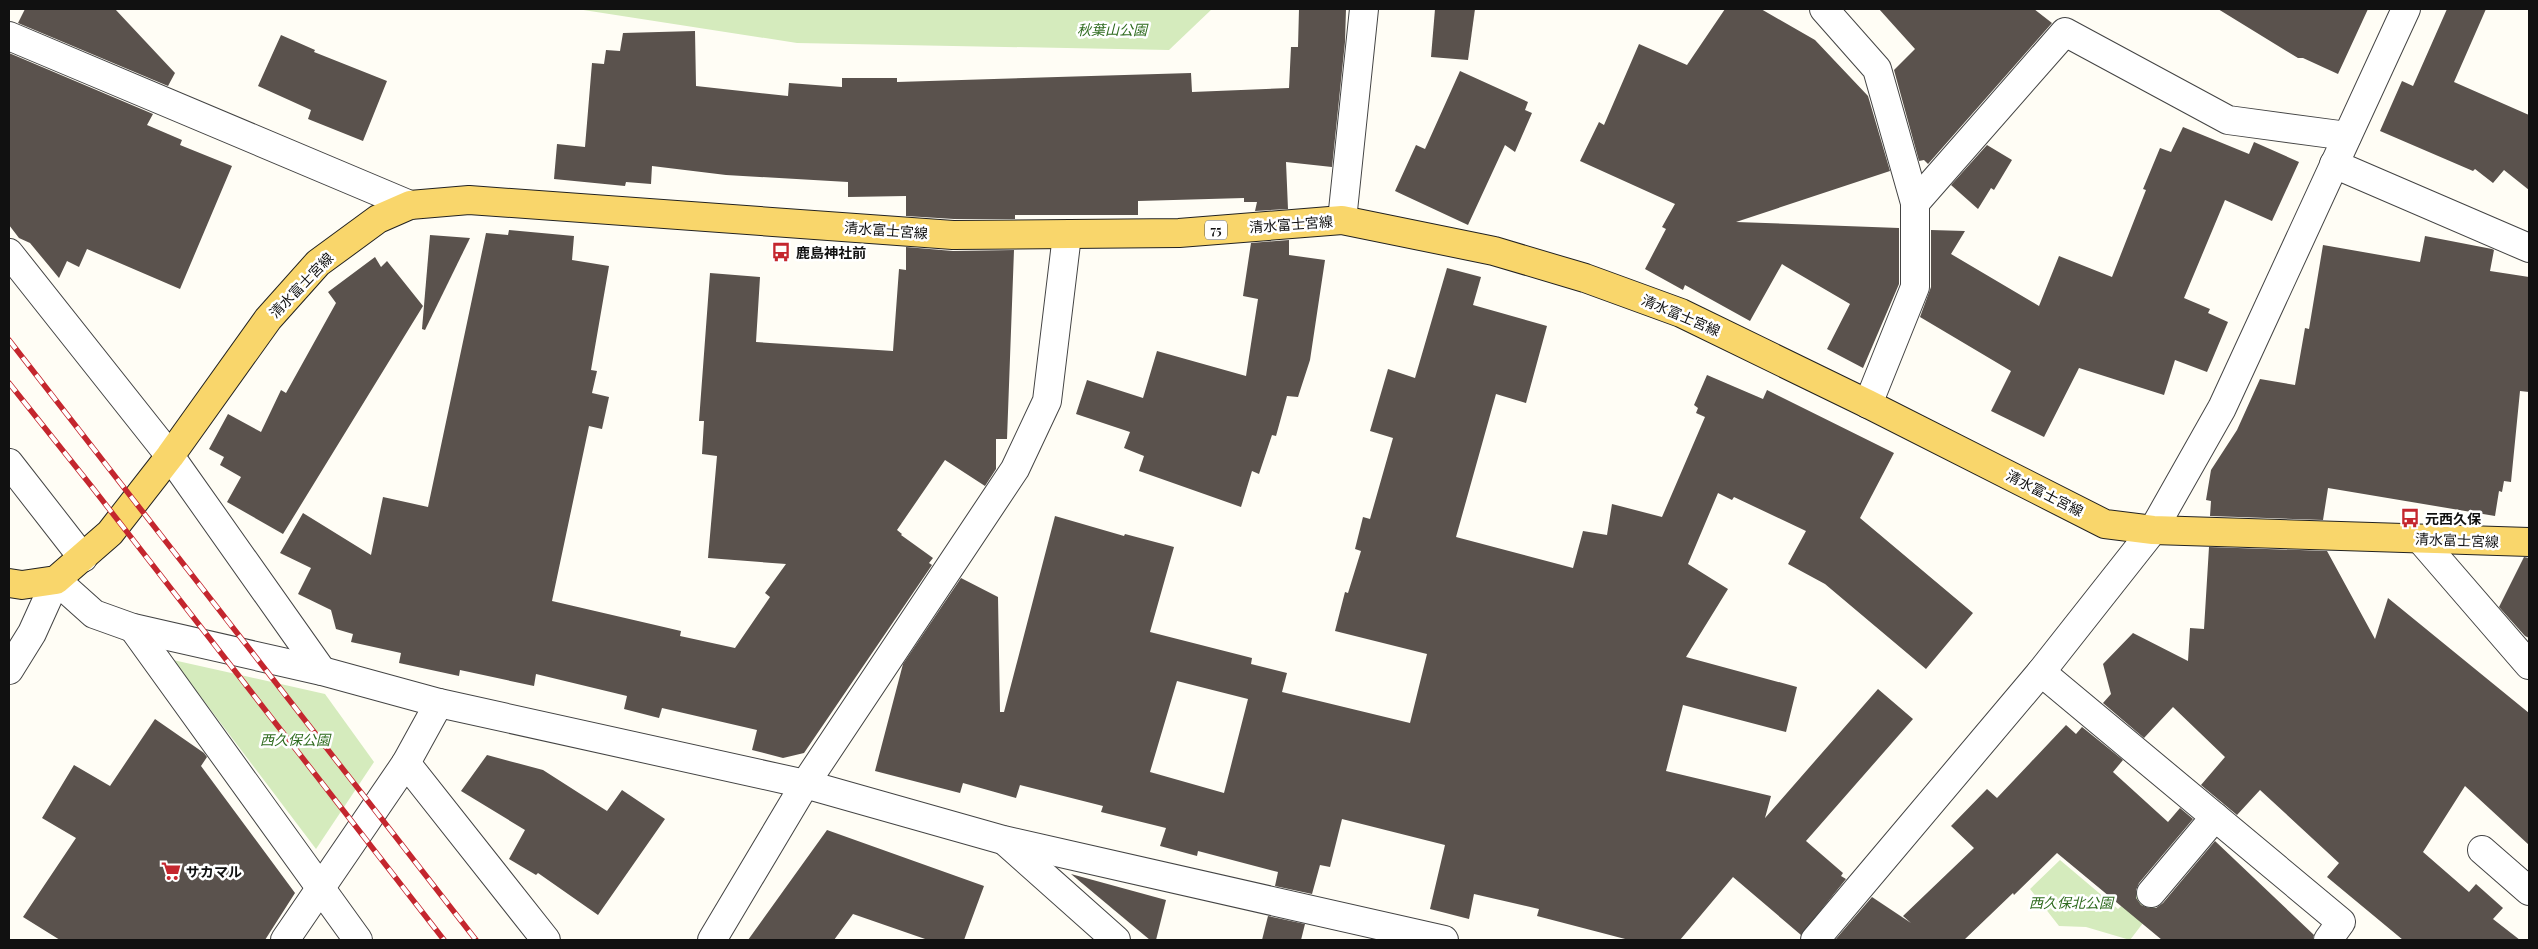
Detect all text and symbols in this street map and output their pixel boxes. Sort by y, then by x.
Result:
park label: 秋葉山公園 [1077,20,1149,39]
street label: 清水富士宮線 [1248,212,1334,236]
street label: 清水富士宮線 [843,218,929,242]
road number: 75 [1205,220,1227,240]
bus stop icon: 鹿島神社前 [770,241,792,263]
place label: 鹿島神社前 [796,243,866,262]
street label: 清水富士宮線 [265,248,337,322]
street label: 清水富士宮線 [1639,290,1723,340]
street label: 清水富士宮線 [2003,465,2087,521]
bus stop icon: 元西久保 [2399,507,2421,529]
place label: 元西久保 [2425,509,2481,528]
street label: 清水富士宮線 [2415,529,2499,551]
park label: 西久保公園 [260,730,332,749]
supermarket icon: サカマル [160,860,182,882]
place label: サカマル [186,862,242,881]
park label: 西久保北公園 [2029,893,2115,912]

